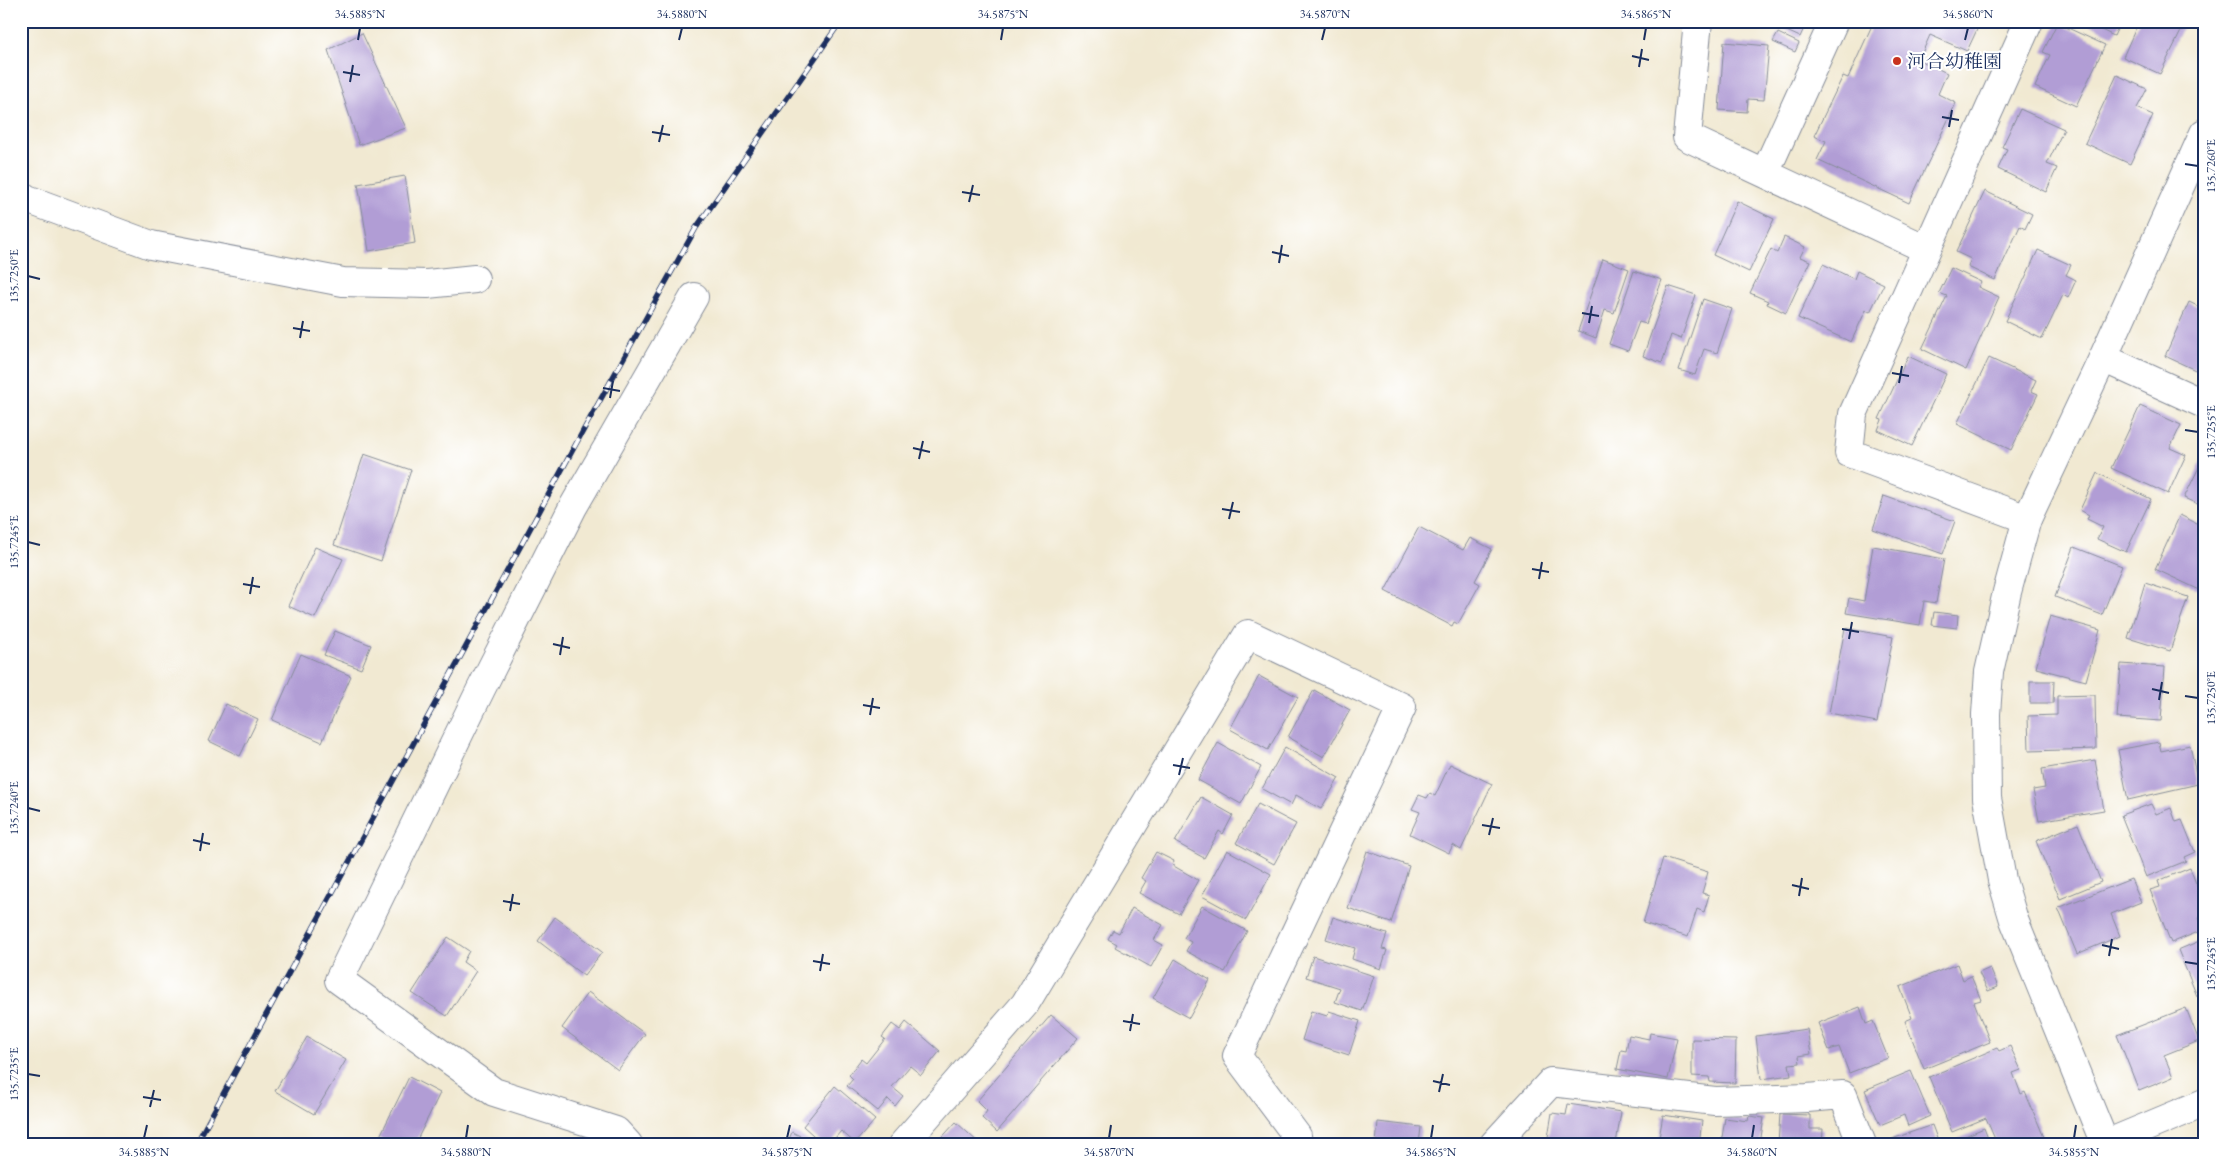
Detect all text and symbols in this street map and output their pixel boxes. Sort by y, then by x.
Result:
text: 34.5885°N [335,6,386,22]
text: 34.5880°N [657,6,708,22]
text: 34.5875°N [978,6,1029,22]
text: 34.5870°N [1300,6,1351,22]
text: 34.5865°N [1621,6,1672,22]
text: 34.5860°N [1943,6,1994,22]
place label: 河合幼稚園 [1907,49,2002,74]
marker: 河合幼稚園 [1891,55,1903,67]
text: 135.7260°E [2203,139,2219,193]
text: 135.7250°E [6,249,22,303]
text: 135.7255°E [2203,405,2219,459]
text: 135.7245°E [6,515,22,569]
text: 135.7250°E [2203,671,2219,725]
text: 135.7240°E [6,781,22,835]
text: 135.7245°E [2203,937,2219,991]
text: 135.7235°E [6,1047,22,1101]
text: 34.5885°N [119,1144,170,1160]
text: 34.5880°N [441,1144,492,1160]
text: 34.5875°N [762,1144,813,1160]
text: 34.5870°N [1084,1144,1135,1160]
text: 34.5865°N [1406,1144,1457,1160]
text: 34.5860°N [1727,1144,1778,1160]
text: 34.5855°N [2049,1144,2100,1160]

